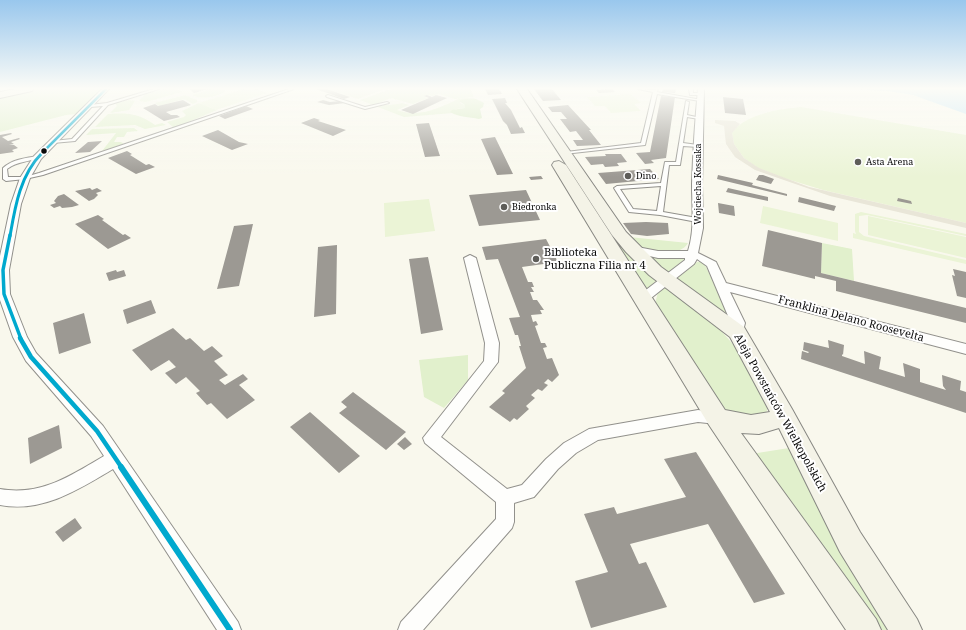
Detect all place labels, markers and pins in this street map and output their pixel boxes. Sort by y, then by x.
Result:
unlabelled marker [39,146,49,156]
marker: Asta Arena [853,157,863,167]
place label: Asta Arena [866,157,913,167]
marker: Dino [623,171,633,181]
place label: Dino [636,171,656,181]
marker: Biedronka [499,202,509,212]
place label: Biedronka [512,202,557,212]
place label: Biblioteka Publiczna Filia nr 4 [544,246,646,272]
marker: Biblioteka Publiczna Filia nr 4 [531,254,541,264]

